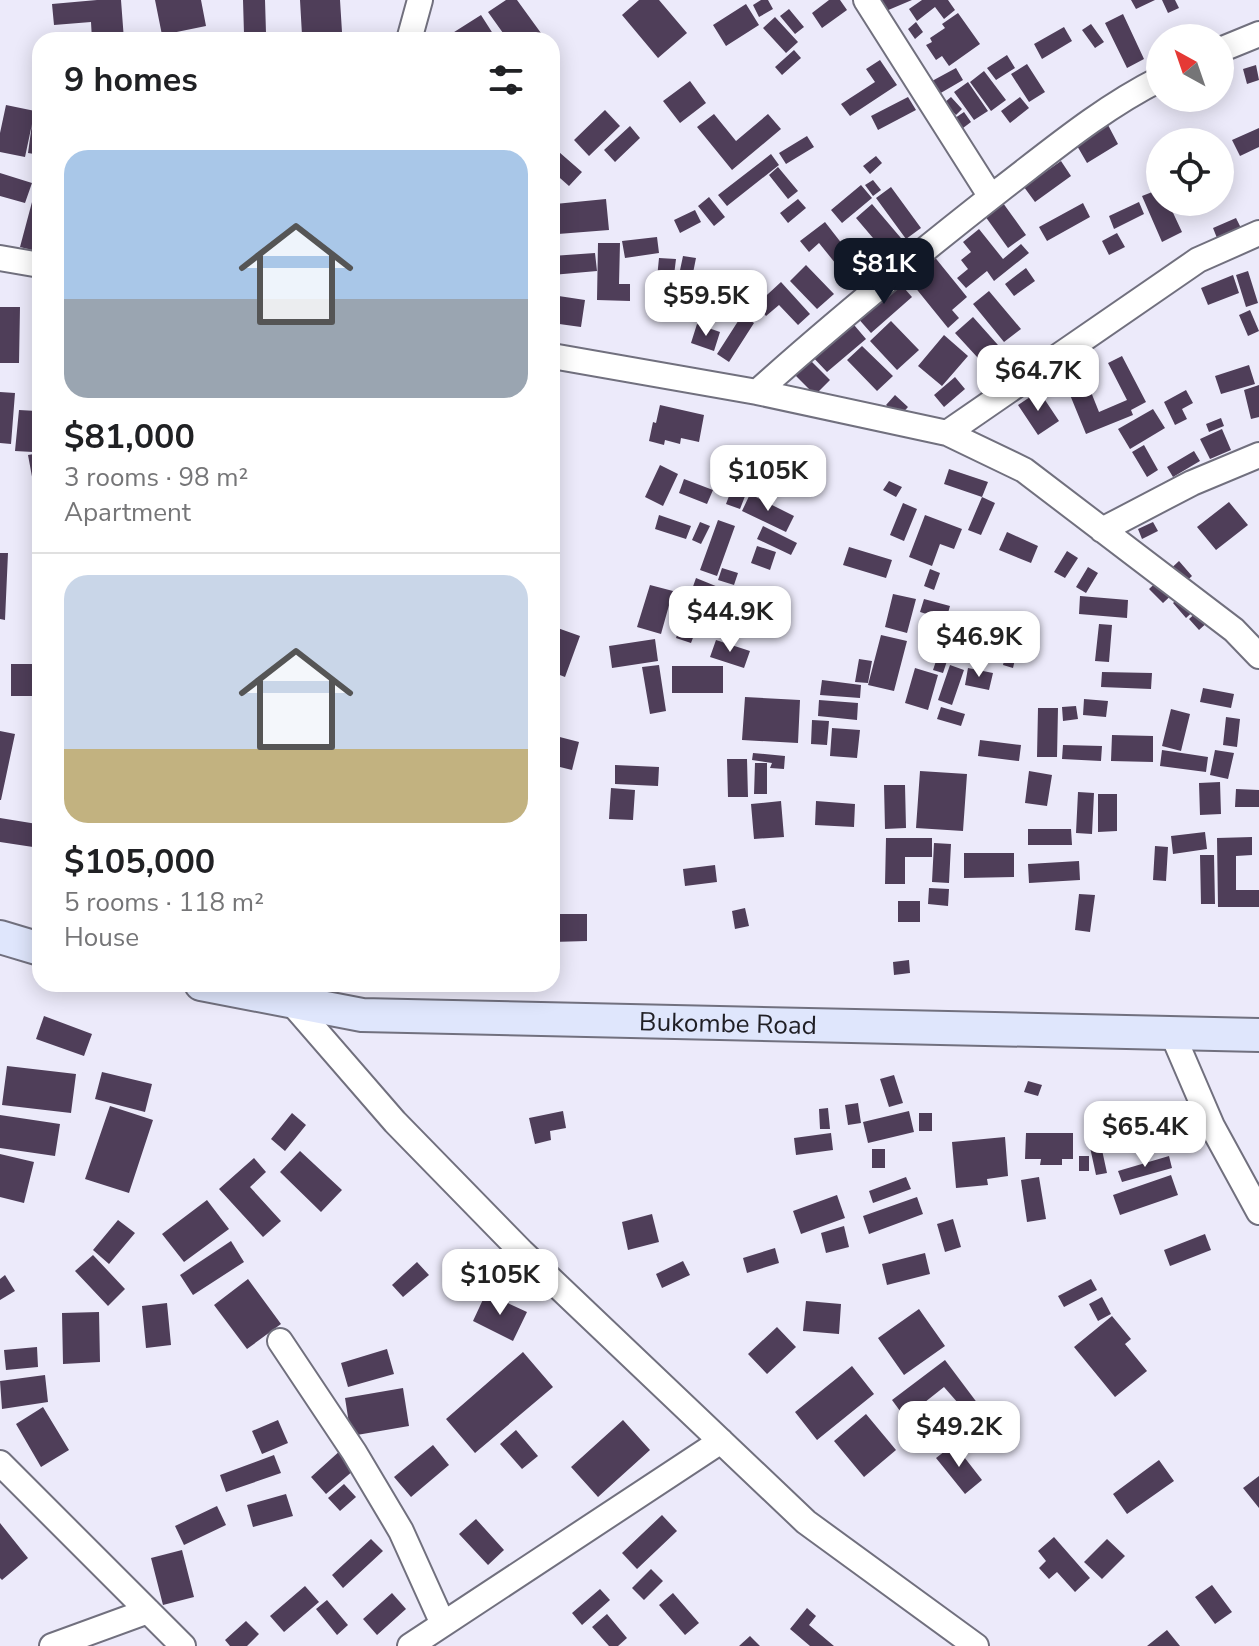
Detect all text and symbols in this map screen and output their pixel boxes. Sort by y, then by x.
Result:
north arrow [1146,24,1234,112]
map controls [1146,24,1234,216]
text: 9 homes [64,57,198,103]
icon: filters [484,58,528,102]
button: locate [1146,128,1234,216]
icon: home [224,202,368,346]
pin: $81K [837,238,931,306]
text: $81K [852,246,916,281]
pin: $59.5K [641,270,771,338]
text: $59.5K [663,278,749,313]
pin: $64.7K [973,345,1103,413]
text: $64.7K [995,353,1081,388]
text: $81,000 [64,414,195,460]
pin: $105K [712,445,824,513]
text: $105K [728,453,808,488]
text: 3 rooms · 98 m² [64,460,248,495]
text: Apartment [64,495,191,530]
pin: $44.9K [665,586,795,654]
text: $44.9K [687,594,773,629]
pin: $46.9K [914,611,1044,679]
text: $46.9K [936,619,1022,654]
icon: home [224,627,368,771]
text: $105,000 [64,839,215,885]
text: 5 rooms · 118 m² [64,885,264,920]
text: House [64,920,139,955]
street label: Bukombe Road [639,1004,817,1043]
pin: $65.4K [1080,1101,1210,1169]
text: $65.4K [1102,1109,1188,1144]
pin: $105K [444,1249,556,1317]
text: $105K [460,1257,540,1292]
pin: $49.2K [894,1401,1024,1469]
text: $49.2K [916,1409,1002,1444]

